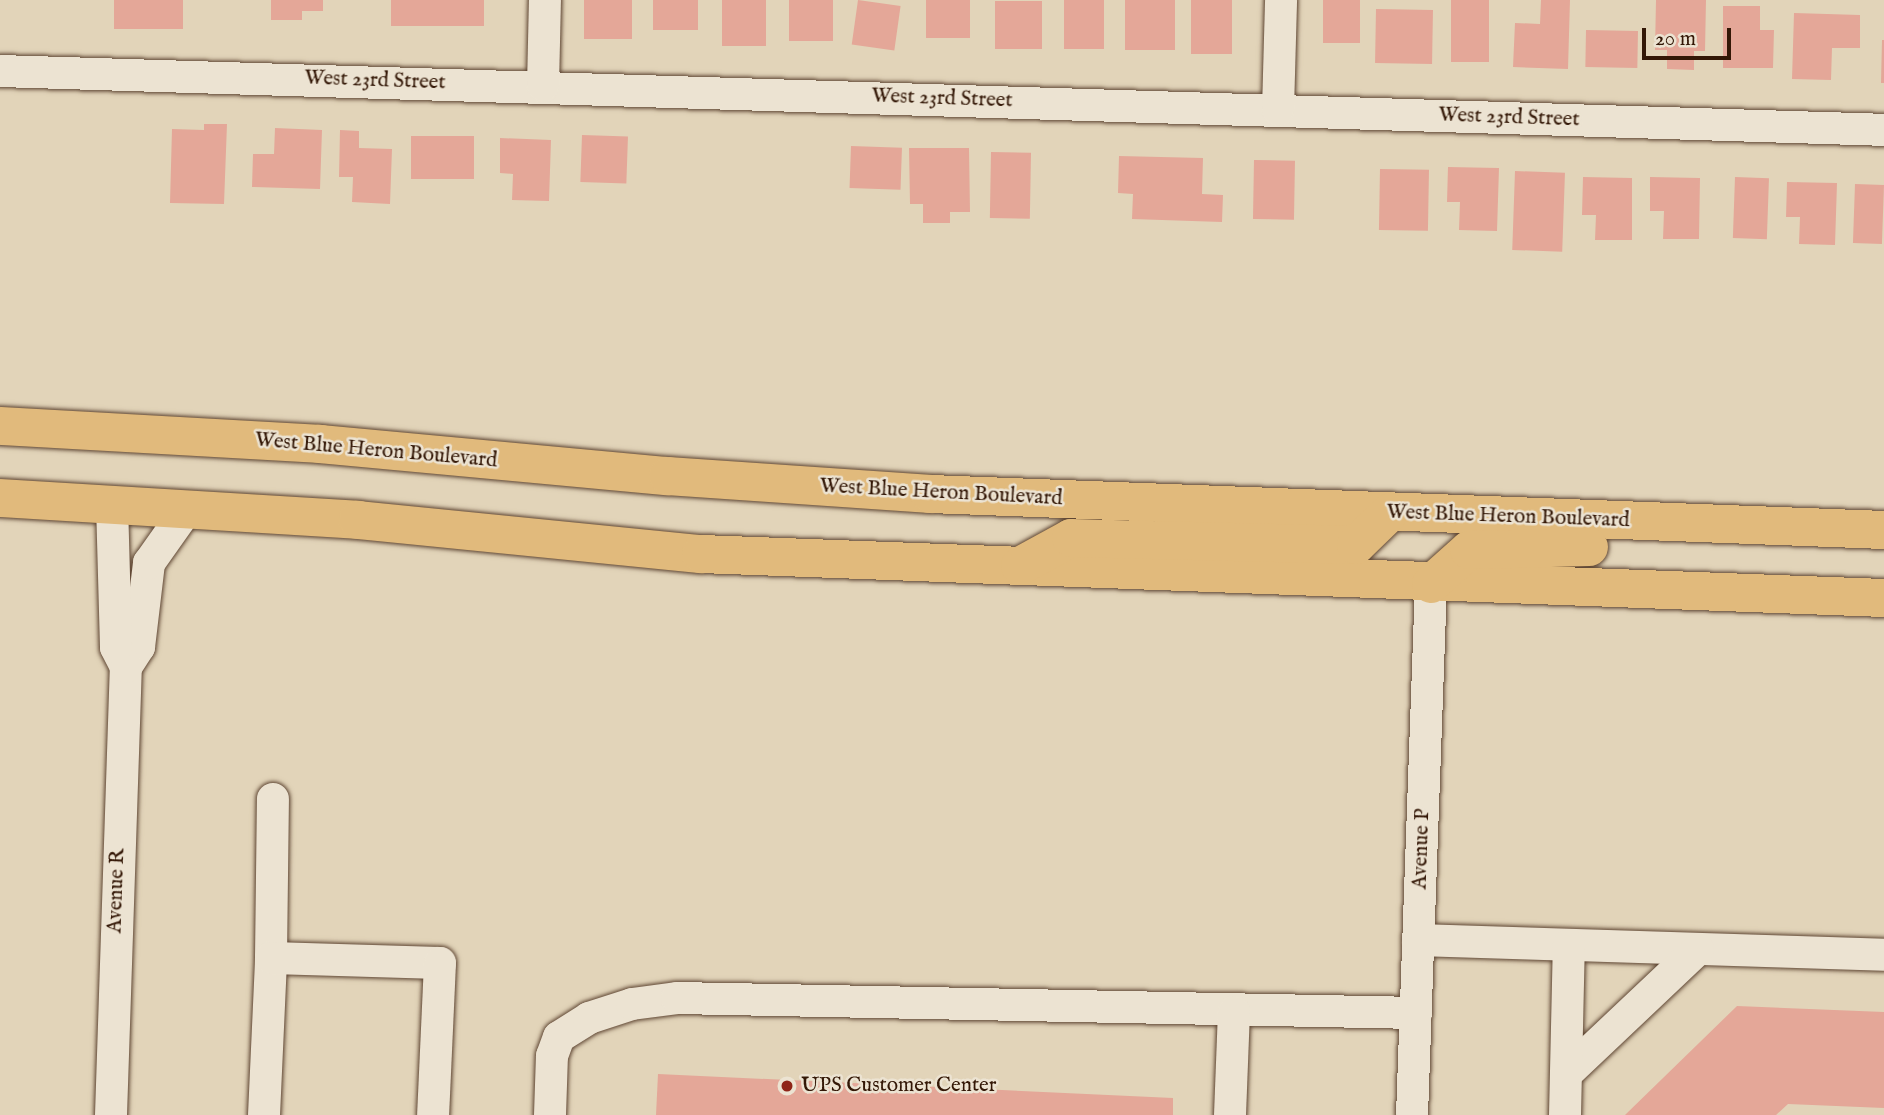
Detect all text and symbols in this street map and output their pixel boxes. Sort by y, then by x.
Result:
scale bar [1646,14,1735,58]
text: 20 m [1655,26,1696,53]
street label: West 23rd Street [304,66,446,96]
street label: West 23rd Street [871,84,1013,114]
street label: West 23rd Street [1438,103,1580,133]
street label: West Blue Heron Boulevard [254,428,498,474]
street label: West Blue Heron Boulevard [819,474,1063,512]
street label: West Blue Heron Boulevard [1386,500,1630,534]
street label: Avenue P [1408,808,1436,890]
street label: Avenue R [103,848,131,934]
place label: UPS Customer Center [801,1073,996,1099]
marker: UPS Customer Center [779,1078,795,1094]

